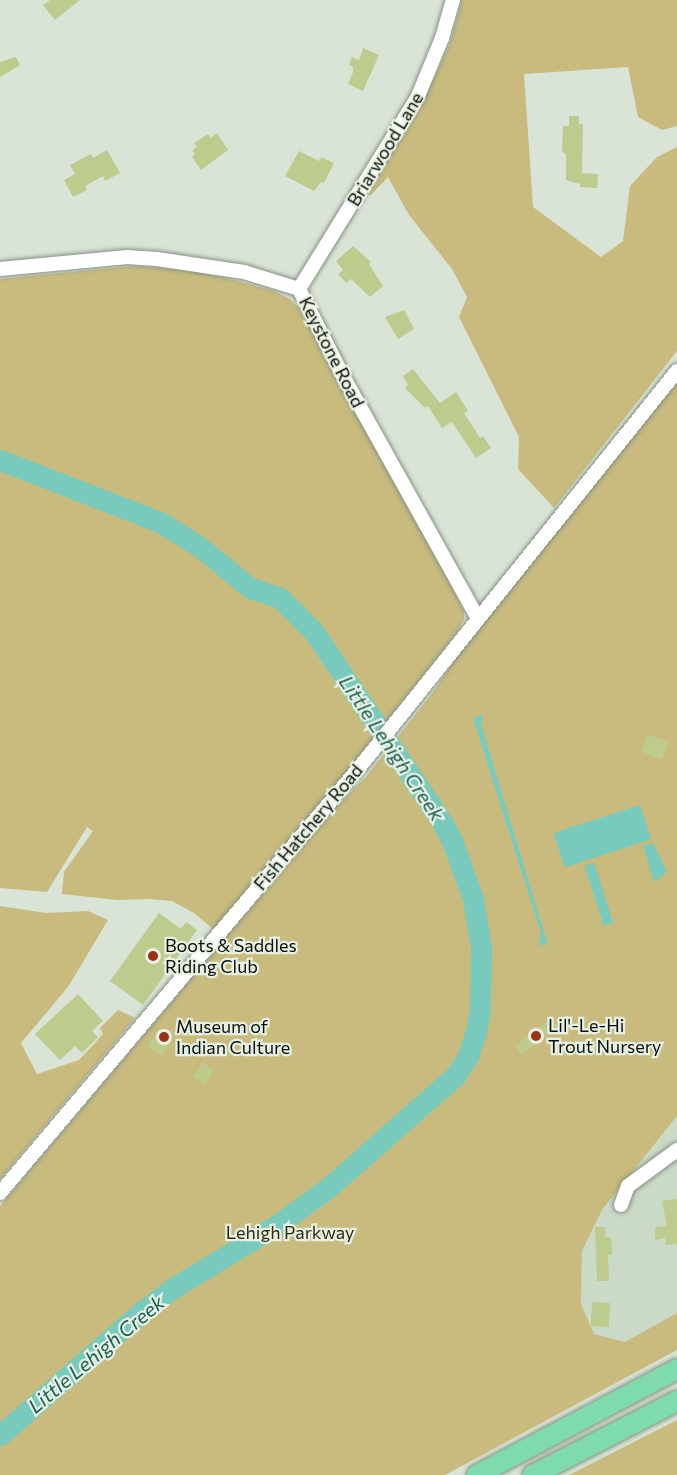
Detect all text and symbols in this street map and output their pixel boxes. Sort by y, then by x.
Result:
street label: Briarwood Lane [343,88,427,210]
street label: Keystone Road [295,293,369,411]
water label: Little Lehigh Creek [334,671,450,825]
street label: Fish Hatchery Road [249,760,367,894]
place label: Boots & Saddles Riding Club [165,935,297,978]
marker: Boots & Saddles Riding Club [146,949,160,963]
place label: Lil'-Le-Hi Trout Nursery [548,1015,661,1058]
place label: Museum of Indian Culture [176,1016,290,1058]
marker: Lil'-Le-Hi Trout Nursery [529,1029,543,1043]
marker: Museum of Indian Culture [157,1030,171,1044]
park label: Lehigh Parkway [226,1221,354,1243]
water label: Little Lehigh Creek [23,1290,169,1418]

